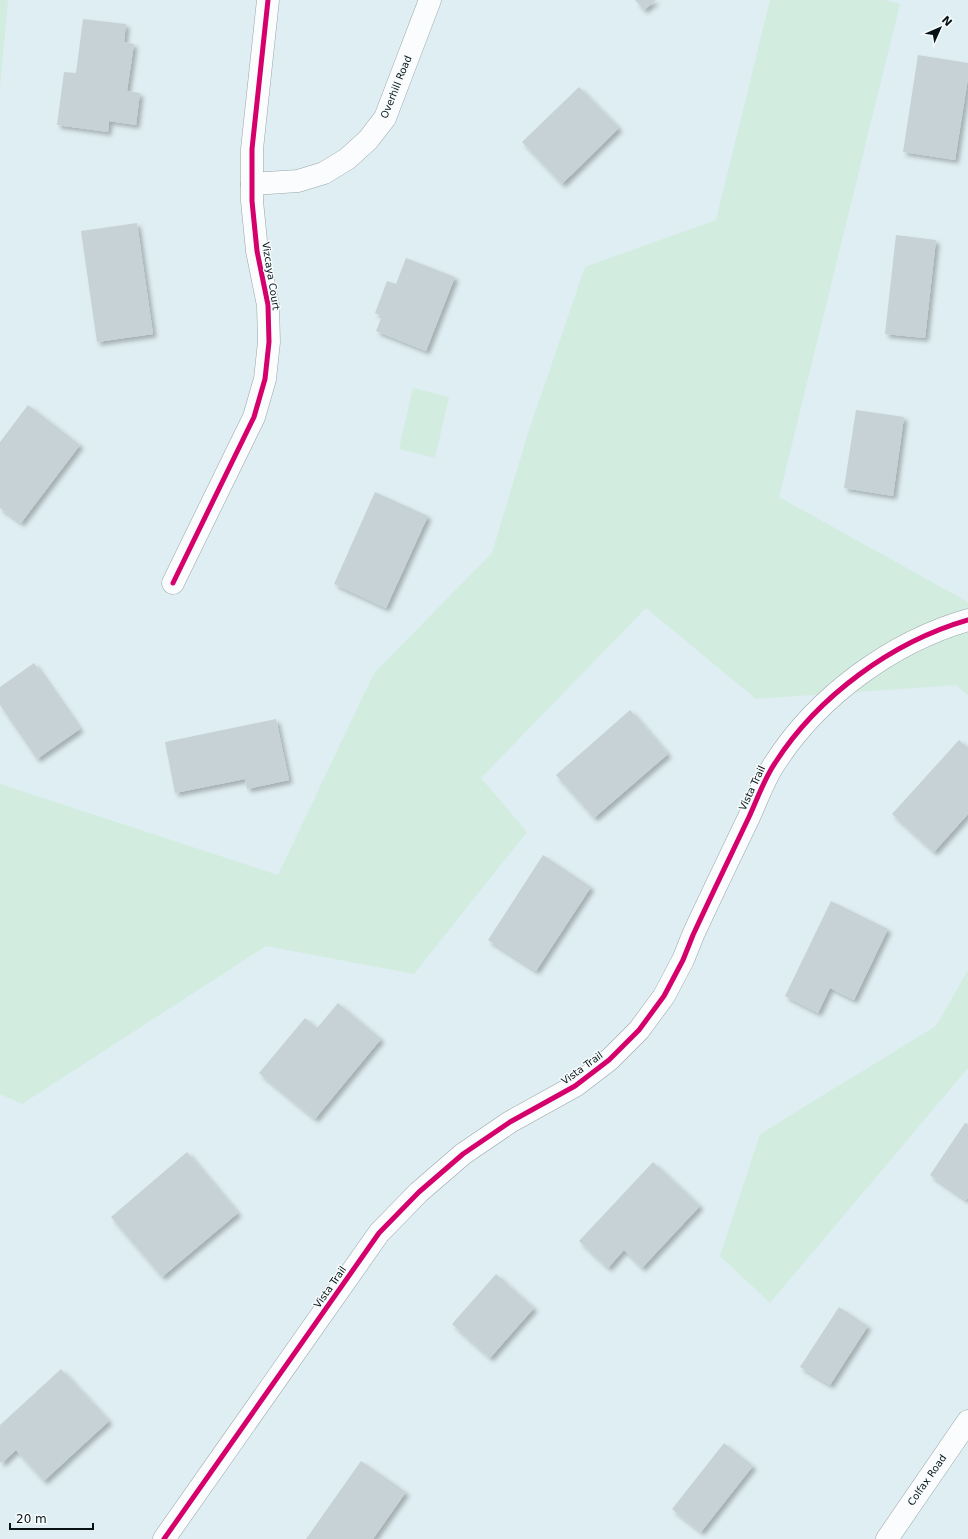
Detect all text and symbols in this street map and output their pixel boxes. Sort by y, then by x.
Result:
north arrow [920,8,960,48]
text: N [939,13,955,29]
street label: Overhill Road [378,54,414,120]
street label: Vizcaya Court [260,241,282,311]
street label: Vista Trail [737,764,767,812]
street label: Vista Trail [559,1049,605,1087]
street label: Vista Trail [312,1264,348,1310]
street label: Colfax Road [905,1452,949,1508]
scale bar [10,1505,93,1531]
text: 20 m [16,1512,47,1526]

